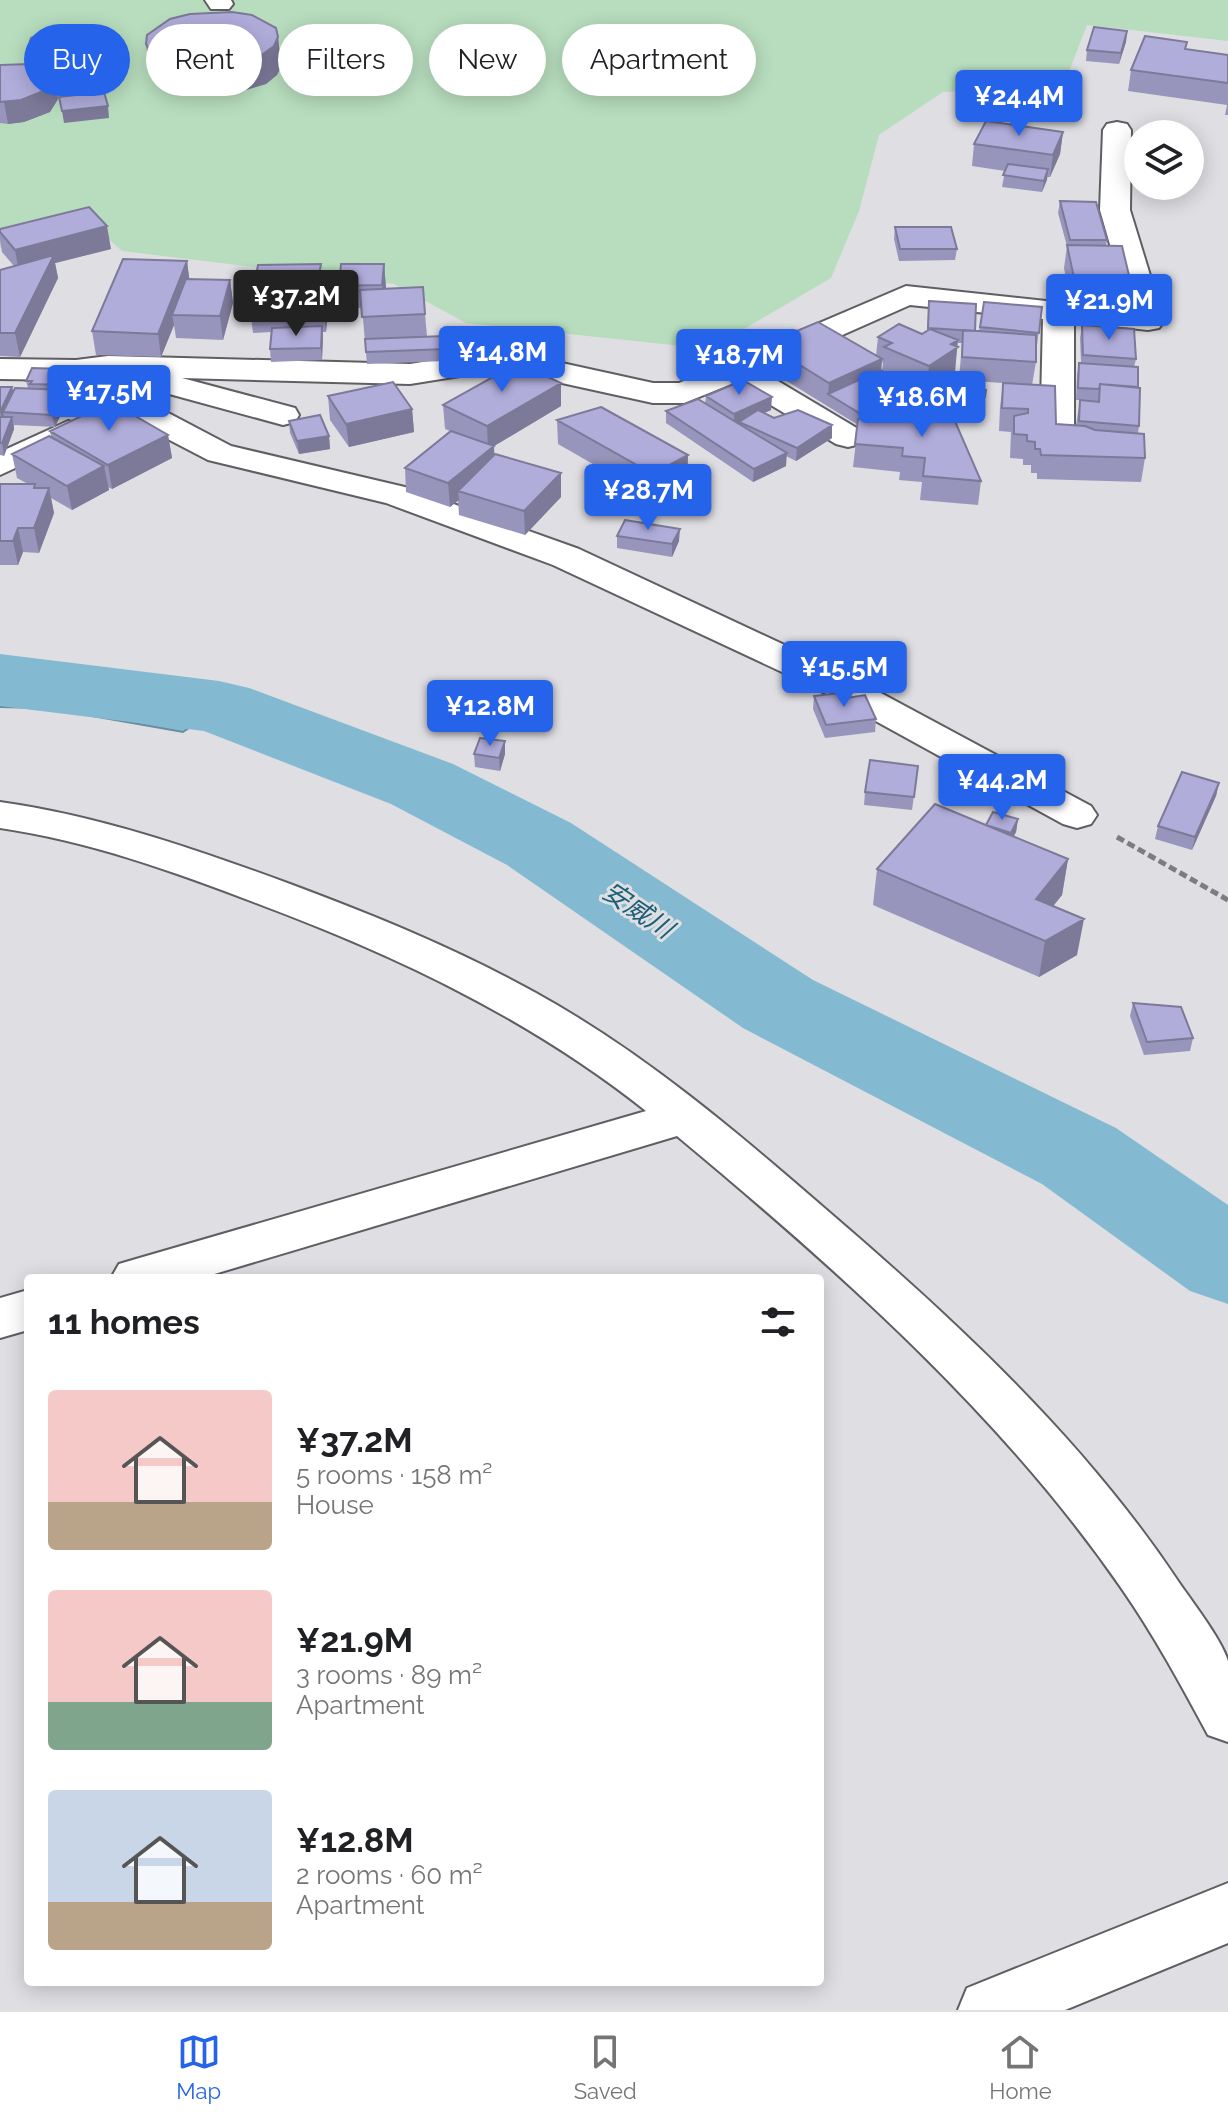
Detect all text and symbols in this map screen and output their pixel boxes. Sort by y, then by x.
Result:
chip: Buy [24,24,130,96]
chip: Rent [146,24,262,96]
chip: Filters [278,24,413,96]
chip: New [429,24,546,96]
chip: Apartment [562,24,756,96]
pin: ¥24.4M [954,70,1084,138]
text: ¥24.4M [973,81,1065,111]
map controls [1124,120,1204,200]
button: layers [1124,120,1204,200]
pin: ¥37.2M [231,270,361,338]
pin: ¥21.9M [1044,274,1174,342]
text: ¥37.2M [251,281,341,311]
text: ¥21.9M [1064,285,1154,315]
pin: ¥14.8M [437,326,567,394]
pin: ¥18.7M [674,329,804,397]
text: ¥14.8M [457,337,547,367]
text: ¥18.7M [694,340,784,370]
pin: ¥17.5M [44,365,174,433]
pin: ¥18.6M [857,371,987,439]
text: ¥17.5M [65,376,153,406]
text: ¥18.6M [876,382,968,412]
pin: ¥28.7M [583,464,713,532]
text: ¥28.7M [602,475,694,505]
pin: ¥15.5M [779,641,909,709]
text: ¥15.5M [800,652,888,682]
pin: ¥12.8M [425,680,555,748]
text: ¥12.8M [445,691,535,721]
pin: ¥44.2M [937,754,1067,822]
text: ¥44.2M [956,765,1048,795]
water label: 安威川 [597,876,681,946]
icon: filters [756,1300,800,1344]
text: 11 homes [48,1302,200,1342]
text: ¥37.2M [296,1420,413,1460]
icon: home [112,1422,208,1518]
text: 5 rooms · 158 m² [296,1460,492,1490]
text: House [296,1490,374,1520]
text: ¥21.9M [296,1620,413,1660]
icon: home [112,1622,208,1718]
text: 3 rooms · 89 m² [296,1660,482,1690]
text: Apartment [296,1690,425,1720]
text: ¥12.8M [296,1820,414,1860]
icon: home [112,1822,208,1918]
text: 2 rooms · 60 m² [296,1860,483,1890]
text: Apartment [296,1890,425,1920]
tab: Map [176,2030,221,2104]
tab: Saved [574,2030,637,2104]
tab: Home [989,2030,1052,2104]

